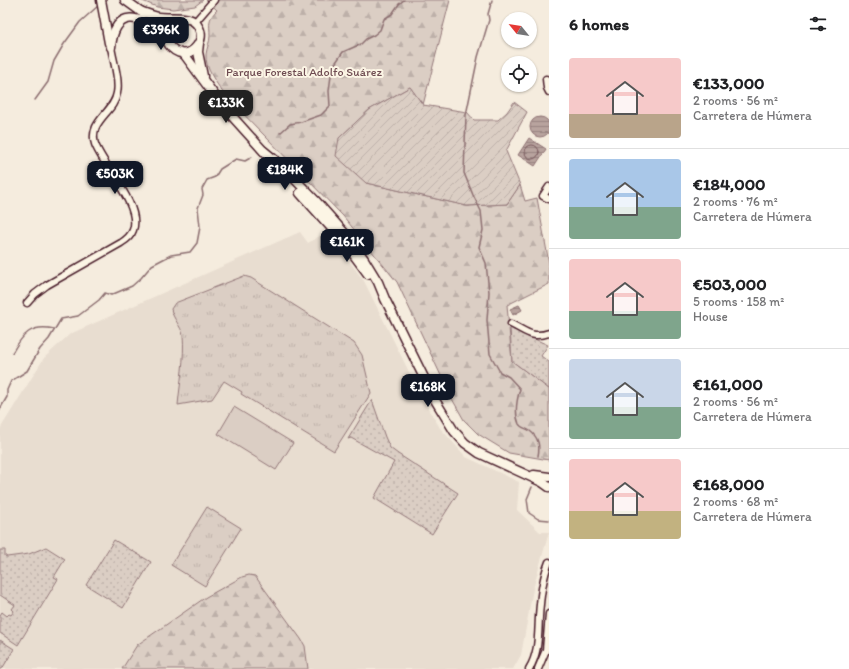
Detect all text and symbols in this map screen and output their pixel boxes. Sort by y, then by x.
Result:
north arrow [501,12,537,48]
map controls [501,12,537,92]
icon: filters [807,13,829,35]
text: 6 homes [569,14,629,34]
pin: €396K [133,17,189,51]
text: €396K [143,22,179,37]
button: locate [501,56,537,92]
park label: Parque Forestal Adolfo Suárez [226,65,383,79]
text: €133,000 [693,73,765,93]
icon: home [601,74,649,122]
pin: €133K [198,90,254,124]
text: 2 rooms · 56 m² [693,93,778,108]
text: €133K [208,95,244,110]
text: Carretera de Húmera [693,108,812,123]
pin: €184K [257,157,313,191]
pin: €503K [87,161,143,195]
text: €184K [267,162,303,177]
text: €503K [96,166,134,181]
text: €184,000 [693,174,766,194]
icon: home [601,175,649,223]
text: 2 rooms · 76 m² [693,194,778,209]
text: Carretera de Húmera [693,209,812,224]
pin: €161K [319,229,375,263]
text: €161K [330,234,364,249]
text: €503,000 [693,274,767,294]
icon: home [601,275,649,323]
text: 5 rooms · 158 m² [693,294,784,309]
text: House [693,309,728,324]
pin: €168K [400,374,456,408]
text: €161,000 [693,374,763,394]
icon: home [601,375,649,423]
text: €168K [410,379,446,394]
text: 2 rooms · 56 m² [693,394,778,409]
text: Carretera de Húmera [693,409,812,424]
text: €168,000 [693,474,764,494]
icon: home [601,475,649,523]
text: 2 rooms · 68 m² [693,494,778,509]
text: Carretera de Húmera [693,509,812,524]

